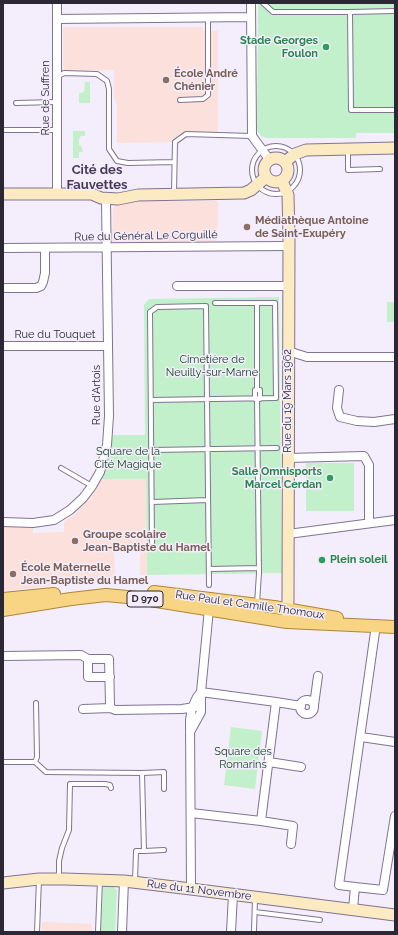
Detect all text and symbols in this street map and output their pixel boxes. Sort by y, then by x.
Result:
place label: Stade Georges Foulon [240,34,318,60]
marker: Stade Georges Foulon [321,42,331,52]
street label: Rue de Suffren [39,60,53,136]
place label: École André Chénier [174,67,238,93]
marker: École André Chénier [161,75,171,85]
district label: Cité des Fauvettes [66,162,128,193]
place label: Médiathèque Antoine de Saint-Exupéry [255,214,368,240]
marker: Médiathèque Antoine de Saint-Exupéry [242,222,252,232]
street label: Rue du Général Le Corguillé [74,228,218,244]
street label: Rue du Touquet [14,328,96,342]
street label: Rue du 19 Mars 1962 [281,349,295,453]
park label: Cimetière de Neuilly-sur-Marne [166,353,258,379]
street label: Rue d'Artois [90,365,104,425]
park label: Square de la Cité Magique [94,445,162,471]
place label: Salle Omnisports Marcel Cerdan [232,465,322,491]
marker: Salle Omnisports Marcel Cerdan [325,473,335,483]
place label: Groupe scolaire Jean-Baptiste du Hamel [83,528,210,554]
marker: Groupe scolaire Jean-Baptiste du Hamel [70,536,80,546]
place label: Plein soleil [330,553,387,567]
marker: Plein soleil [317,555,327,565]
place label: École Maternelle Jean-Baptiste du Hamel [21,561,148,587]
marker: École Maternelle Jean-Baptiste du Hamel [8,569,18,579]
street label: Rue Paul et Camille Thomoux [175,588,325,622]
road number: D 970 [127,591,163,607]
park label: Square des Romarins [214,745,272,771]
street label: Rue du 11 Novembre [146,877,252,903]

